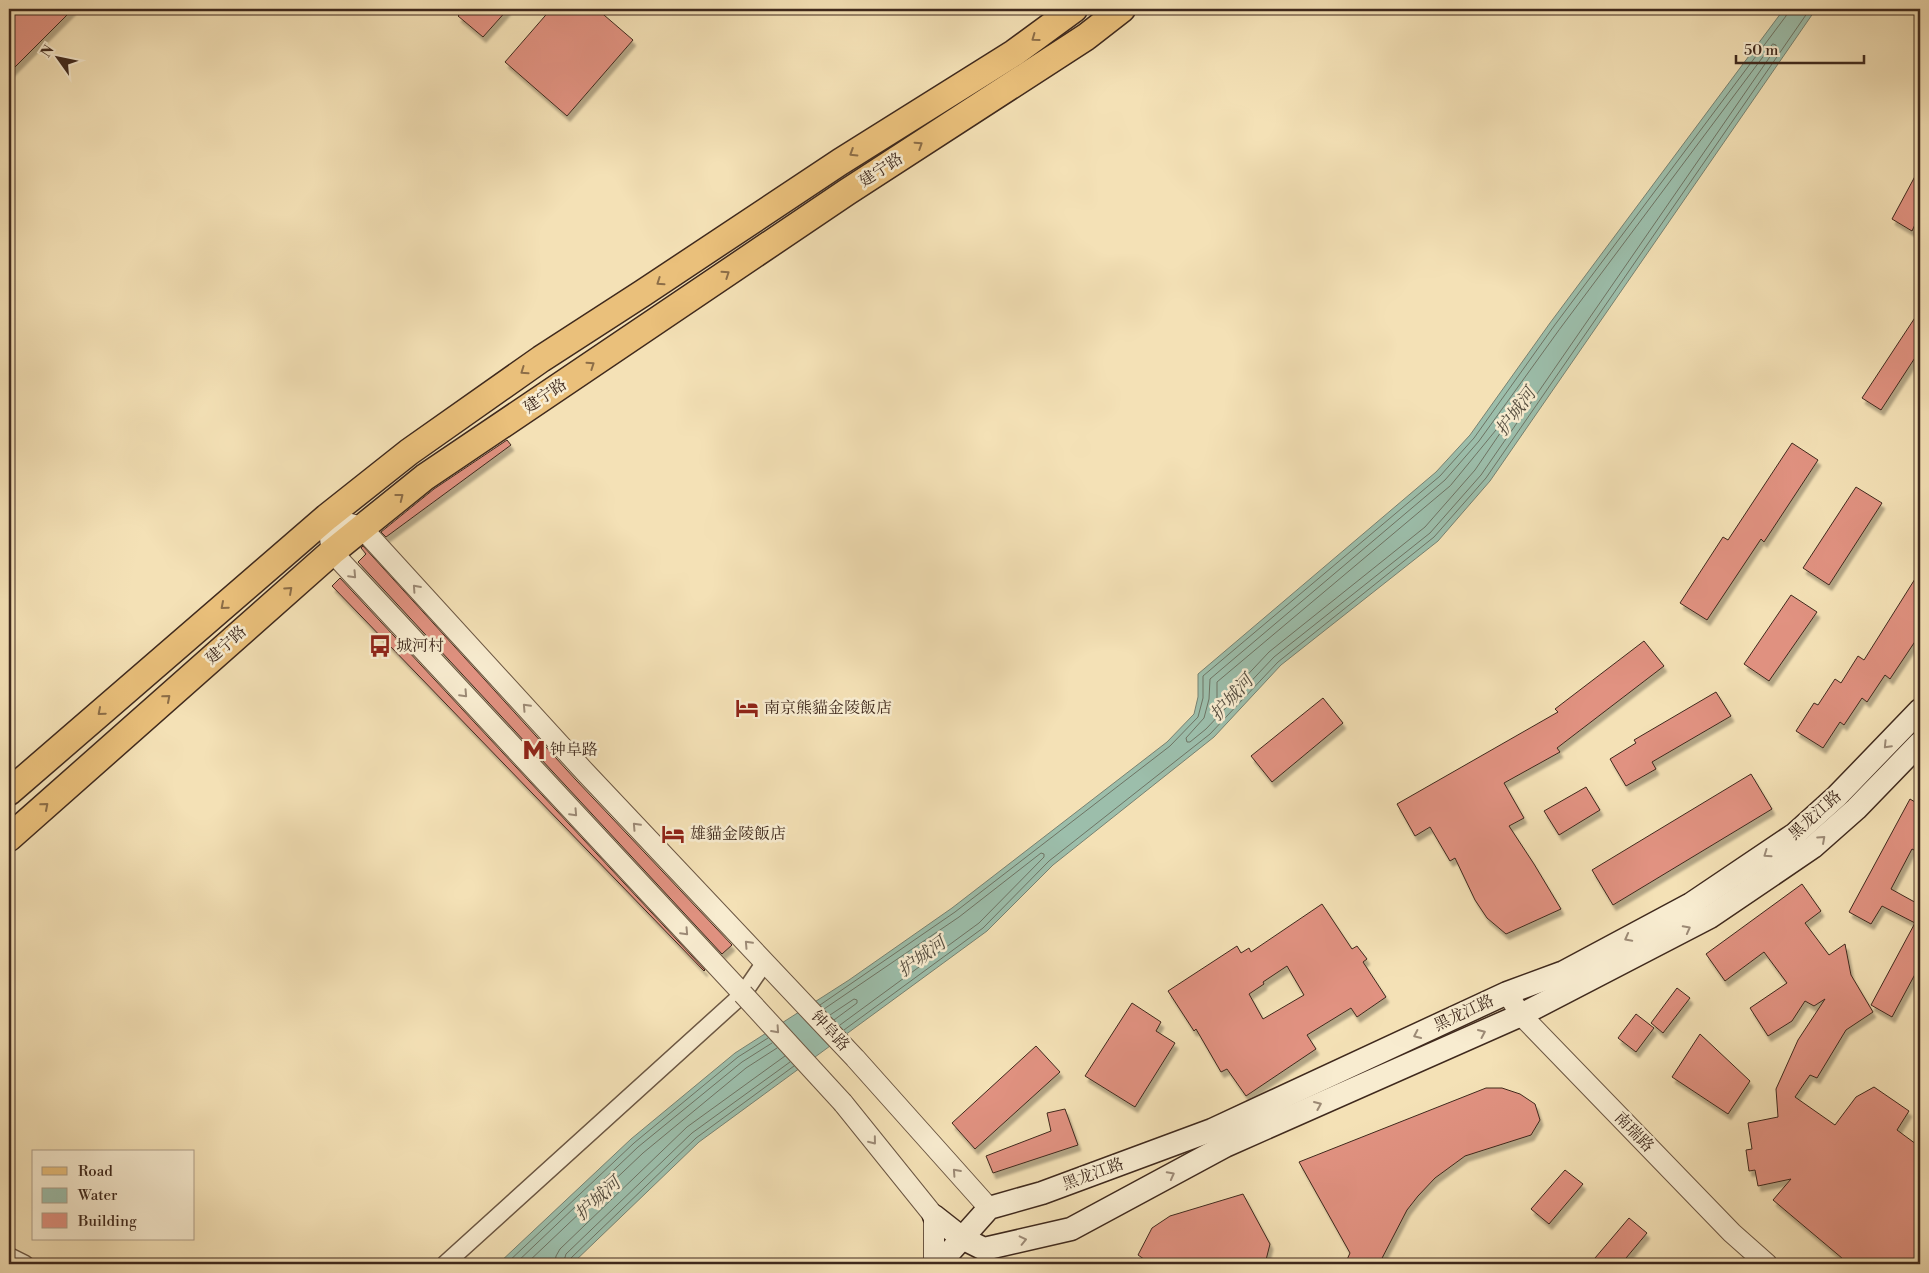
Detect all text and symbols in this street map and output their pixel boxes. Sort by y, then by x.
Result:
north arrow [32,32,82,82]
one-way arrow [1032,32,1041,40]
scale bar [1736,32,1864,64]
text: 50 m [1744,41,1778,60]
text: N [37,42,59,61]
one-way arrow [914,142,923,151]
one-way arrow [850,147,859,156]
street label: 建宁路 [855,149,907,191]
one-way arrow [720,271,729,280]
one-way arrow [656,276,666,285]
one-way arrow [585,362,595,371]
one-way arrow [520,365,530,374]
street label: 建宁路 [520,374,570,418]
water label: 护城河 [1491,381,1543,441]
one-way arrow [394,493,403,502]
one-way arrow [347,569,356,578]
one-way arrow [413,584,422,593]
one-way arrow [283,587,292,596]
one-way arrow [220,600,229,609]
street label: 建宁路 [201,622,251,668]
bus stop icon: 城河村 [367,633,393,659]
place label: 城河村 [396,636,444,656]
water label: 护城河 [1205,668,1261,726]
one-way arrow [458,688,467,697]
one-way arrow [161,695,170,704]
hotel icon: 南京熊貓金陵飯店 [734,695,760,721]
place label: 南京熊貓金陵飯店 [764,698,892,718]
one-way arrow [523,704,532,713]
one-way arrow [98,706,107,715]
metro station icon: 钟阜路 [521,737,547,763]
one-way arrow [1884,739,1893,748]
place label: 钟阜路 [550,740,598,760]
street label: 黑龙江路 [1785,786,1845,844]
one-way arrow [40,802,49,811]
one-way arrow [569,807,578,816]
hotel icon: 雄貓金陵飯店 [660,821,686,847]
one-way arrow [633,823,642,832]
place label: 雄貓金陵飯店 [690,824,786,844]
one-way arrow [1817,836,1826,845]
one-way arrow [1763,848,1773,857]
one-way arrow [1682,925,1691,935]
one-way arrow [679,926,688,935]
water label: 护城河 [893,930,953,982]
one-way arrow [1624,932,1633,942]
one-way arrow [745,941,754,950]
street label: 黑龙江路 [1431,990,1497,1036]
street label: 钟阜路 [806,1007,854,1055]
one-way arrow [770,1024,779,1033]
one-way arrow [1413,1028,1422,1039]
one-way arrow [1477,1028,1486,1039]
one-way arrow [1313,1101,1322,1112]
street label: 南瑞路 [1610,1108,1658,1156]
one-way arrow [868,1135,876,1144]
legend [32,1150,195,1240]
street label: 黑龙江路 [1060,1154,1126,1194]
text: Road [78,1162,113,1181]
one-way arrow [953,1168,962,1177]
water label: 护城河 [570,1170,628,1226]
one-way arrow [1166,1171,1175,1181]
text: Water [77,1186,118,1205]
text: Building [77,1212,137,1231]
one-way arrow [1019,1235,1028,1246]

